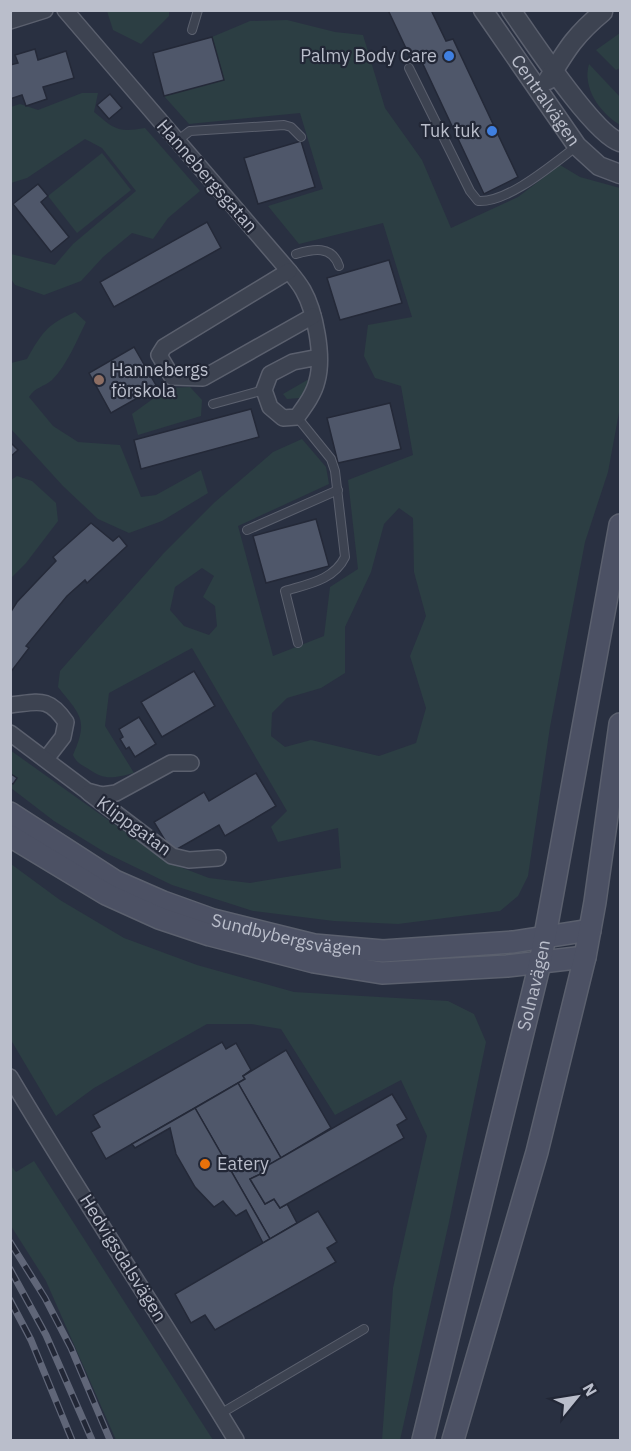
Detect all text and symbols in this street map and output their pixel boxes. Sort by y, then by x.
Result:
place label: Palmy Body Care [300,44,437,67]
marker: Palmy Body Care [442,49,456,63]
street label: Centralvägen [506,50,586,151]
street label: Hannebergsgatan [152,114,263,237]
place label: Tuk tuk [421,119,481,142]
marker: Tuk tuk [485,124,499,138]
place label: Hannebergs förskola [111,358,208,402]
marker: Hannebergs förskola [92,373,106,387]
street label: Klippgatan [92,791,176,860]
street label: Sundbybergsvägen [209,908,363,960]
street label: Solnavägen [512,938,555,1033]
place label: Eatery [217,1152,269,1175]
marker: Eatery [198,1157,212,1171]
street label: Hedvigsdalsvägen [75,1190,172,1326]
north arrow [547,1367,607,1427]
text: N [578,1379,602,1400]

